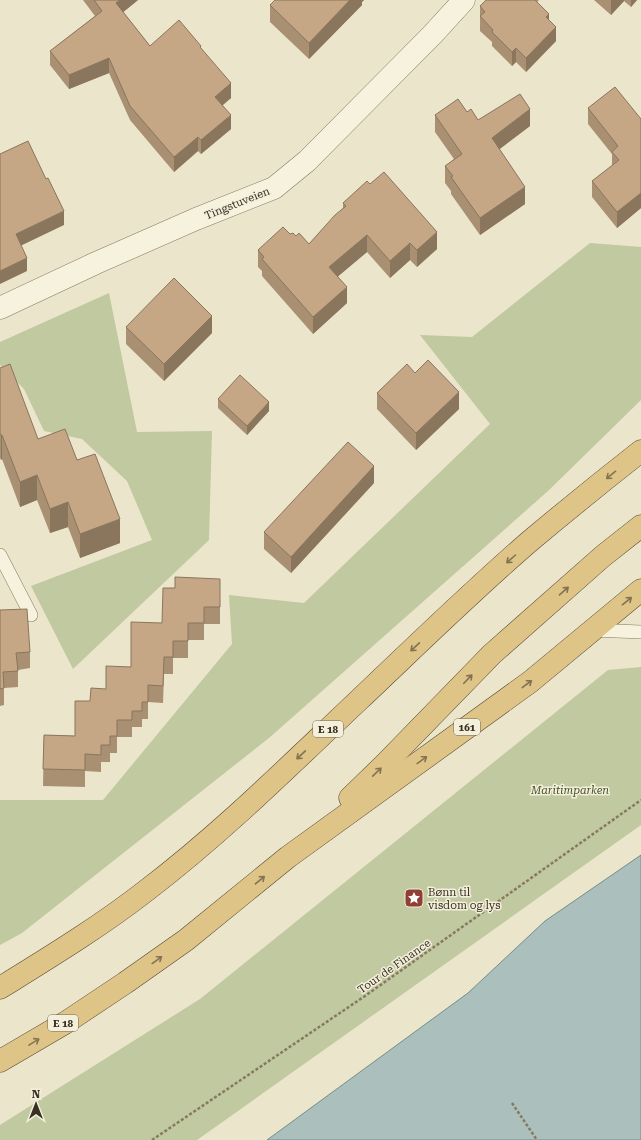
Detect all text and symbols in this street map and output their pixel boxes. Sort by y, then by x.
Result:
street label: Tingstuveien [203,184,272,222]
one-way arrow [605,471,616,479]
one-way arrow [506,554,516,563]
one-way arrow [558,587,569,596]
one-way arrow [622,597,633,606]
one-way arrow [410,642,421,651]
one-way arrow [463,674,473,684]
one-way arrow [521,680,532,688]
road number: 161 [454,719,480,735]
road number: E 18 [313,721,343,737]
one-way arrow [296,750,306,760]
one-way arrow [416,756,427,764]
one-way arrow [372,767,382,777]
park label: Maritimparken [530,784,609,797]
one-way arrow [254,876,265,885]
place label: Bønn til visdom og lys [428,886,500,912]
place icon: Bønn til visdom og lys [403,887,425,909]
street label: Tour de Finance [355,936,433,996]
one-way arrow [151,956,162,965]
road number: E 18 [48,1015,78,1031]
one-way arrow [28,1037,40,1045]
north arrow [16,1084,56,1124]
text: N [32,1088,41,1101]

